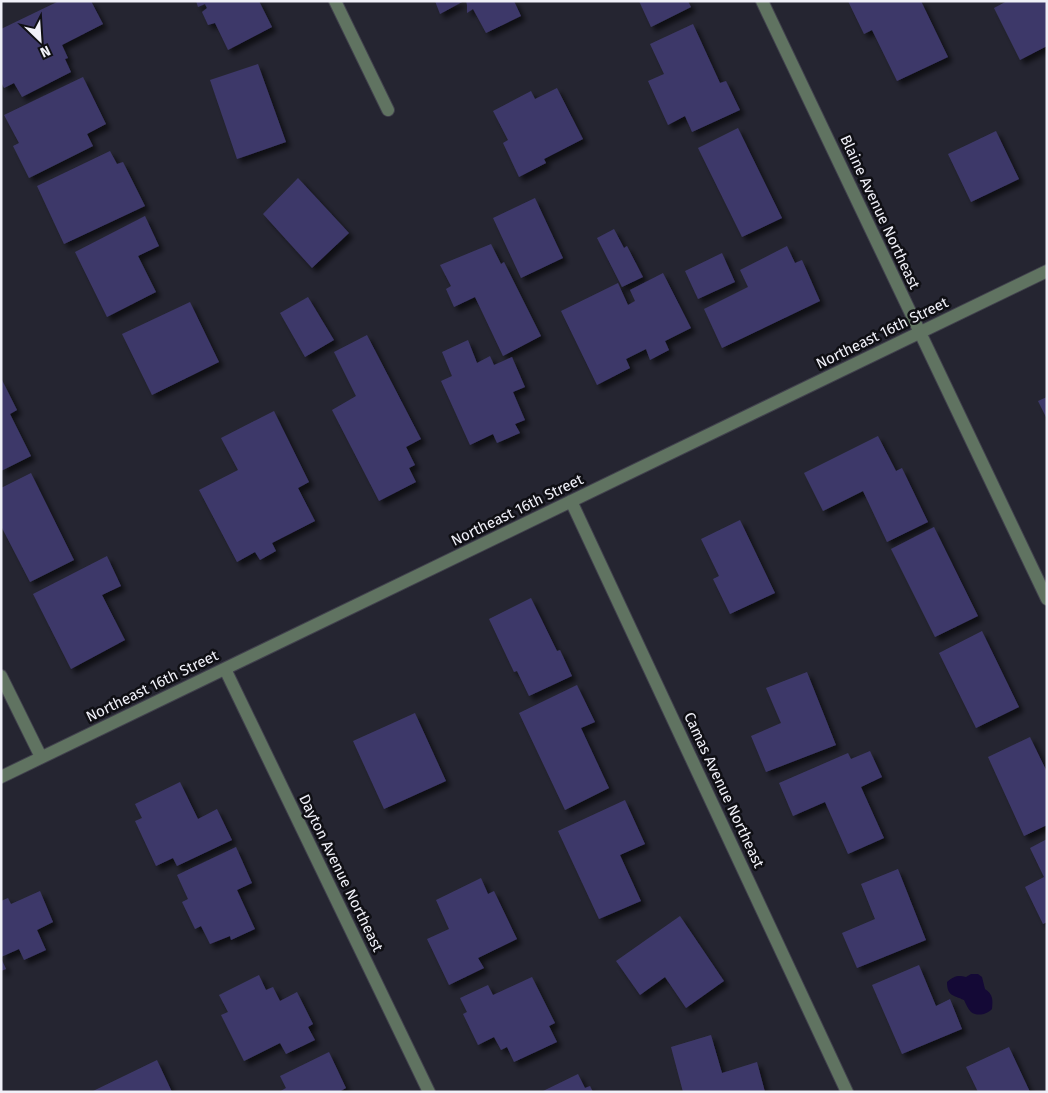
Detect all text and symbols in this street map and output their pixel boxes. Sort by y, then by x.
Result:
north arrow [15,15,65,65]
text: N [37,42,53,61]
street label: Blaine Avenue Northeast [836,132,924,292]
street label: Northeast 16th Street [813,293,952,373]
street label: Northeast 16th Street [448,470,587,550]
street label: Northeast 16th Street [83,646,222,726]
street label: Camas Avenue Northeast [680,709,768,871]
street label: Dayton Avenue Northeast [295,791,387,955]

